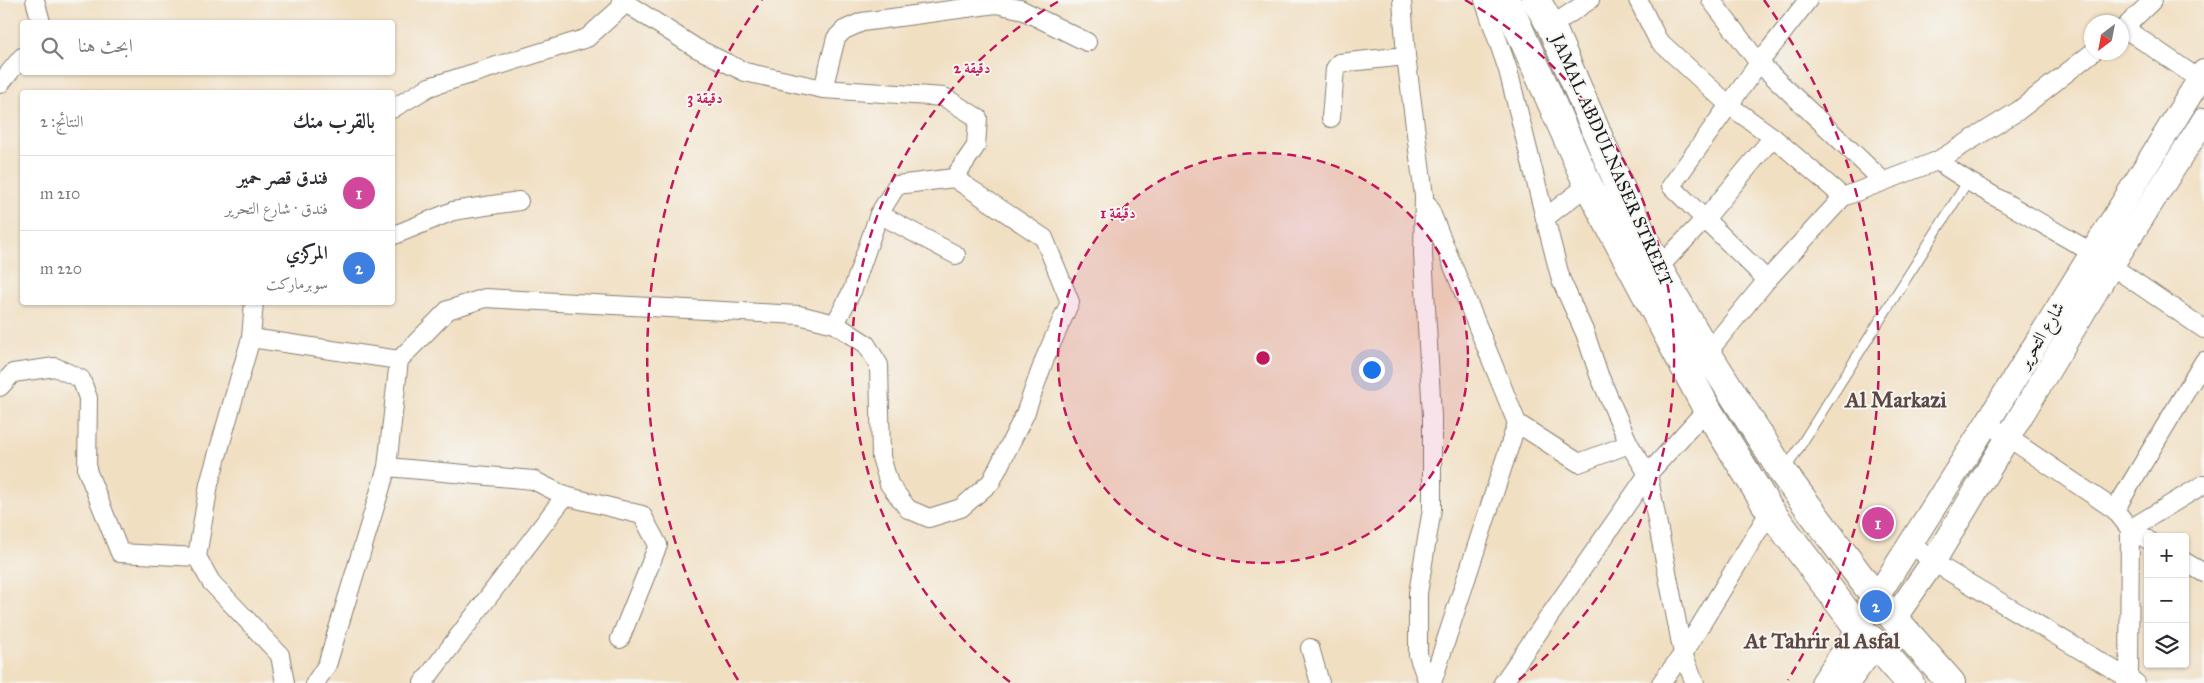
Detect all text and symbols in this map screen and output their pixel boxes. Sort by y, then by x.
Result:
north arrow [2084,15,2129,60]
search box [20,20,395,75]
street label: JAMAL ABDULNASER STREET [1545,29,1678,290]
icon: search [38,34,66,62]
text: ابحث هنا [78,34,133,57]
text: 2 دقيقة [954,59,990,77]
text: 3 دقيقة [687,89,723,108]
text: بالقرب منك [293,108,375,134]
text: النتائج: 2 [40,112,83,131]
text: فندق قصر حمير [237,166,328,189]
text: 210 m [40,184,80,203]
text: 1 [356,184,362,203]
text: فندق · شارع التحرير [225,199,328,218]
text: 1 دقيقة [1100,204,1136,222]
text: المركزي [286,241,328,264]
text: 220 m [40,259,82,278]
text: 2 [355,259,363,278]
text: سوبرماركت [266,274,328,293]
street label: شارع التحرير [2012,298,2073,376]
centre of rings [1254,349,1272,367]
your location [1359,357,1385,383]
district label: Al Markazi [1843,386,1948,413]
pin: 1 [1862,504,1894,542]
map controls [2144,533,2189,668]
button: + [2144,533,2189,578]
button: − [2144,578,2189,623]
pin: 2 [1860,587,1892,625]
button: layers [2144,623,2189,668]
district label: At Tahrir al Asfal [1742,627,1901,654]

